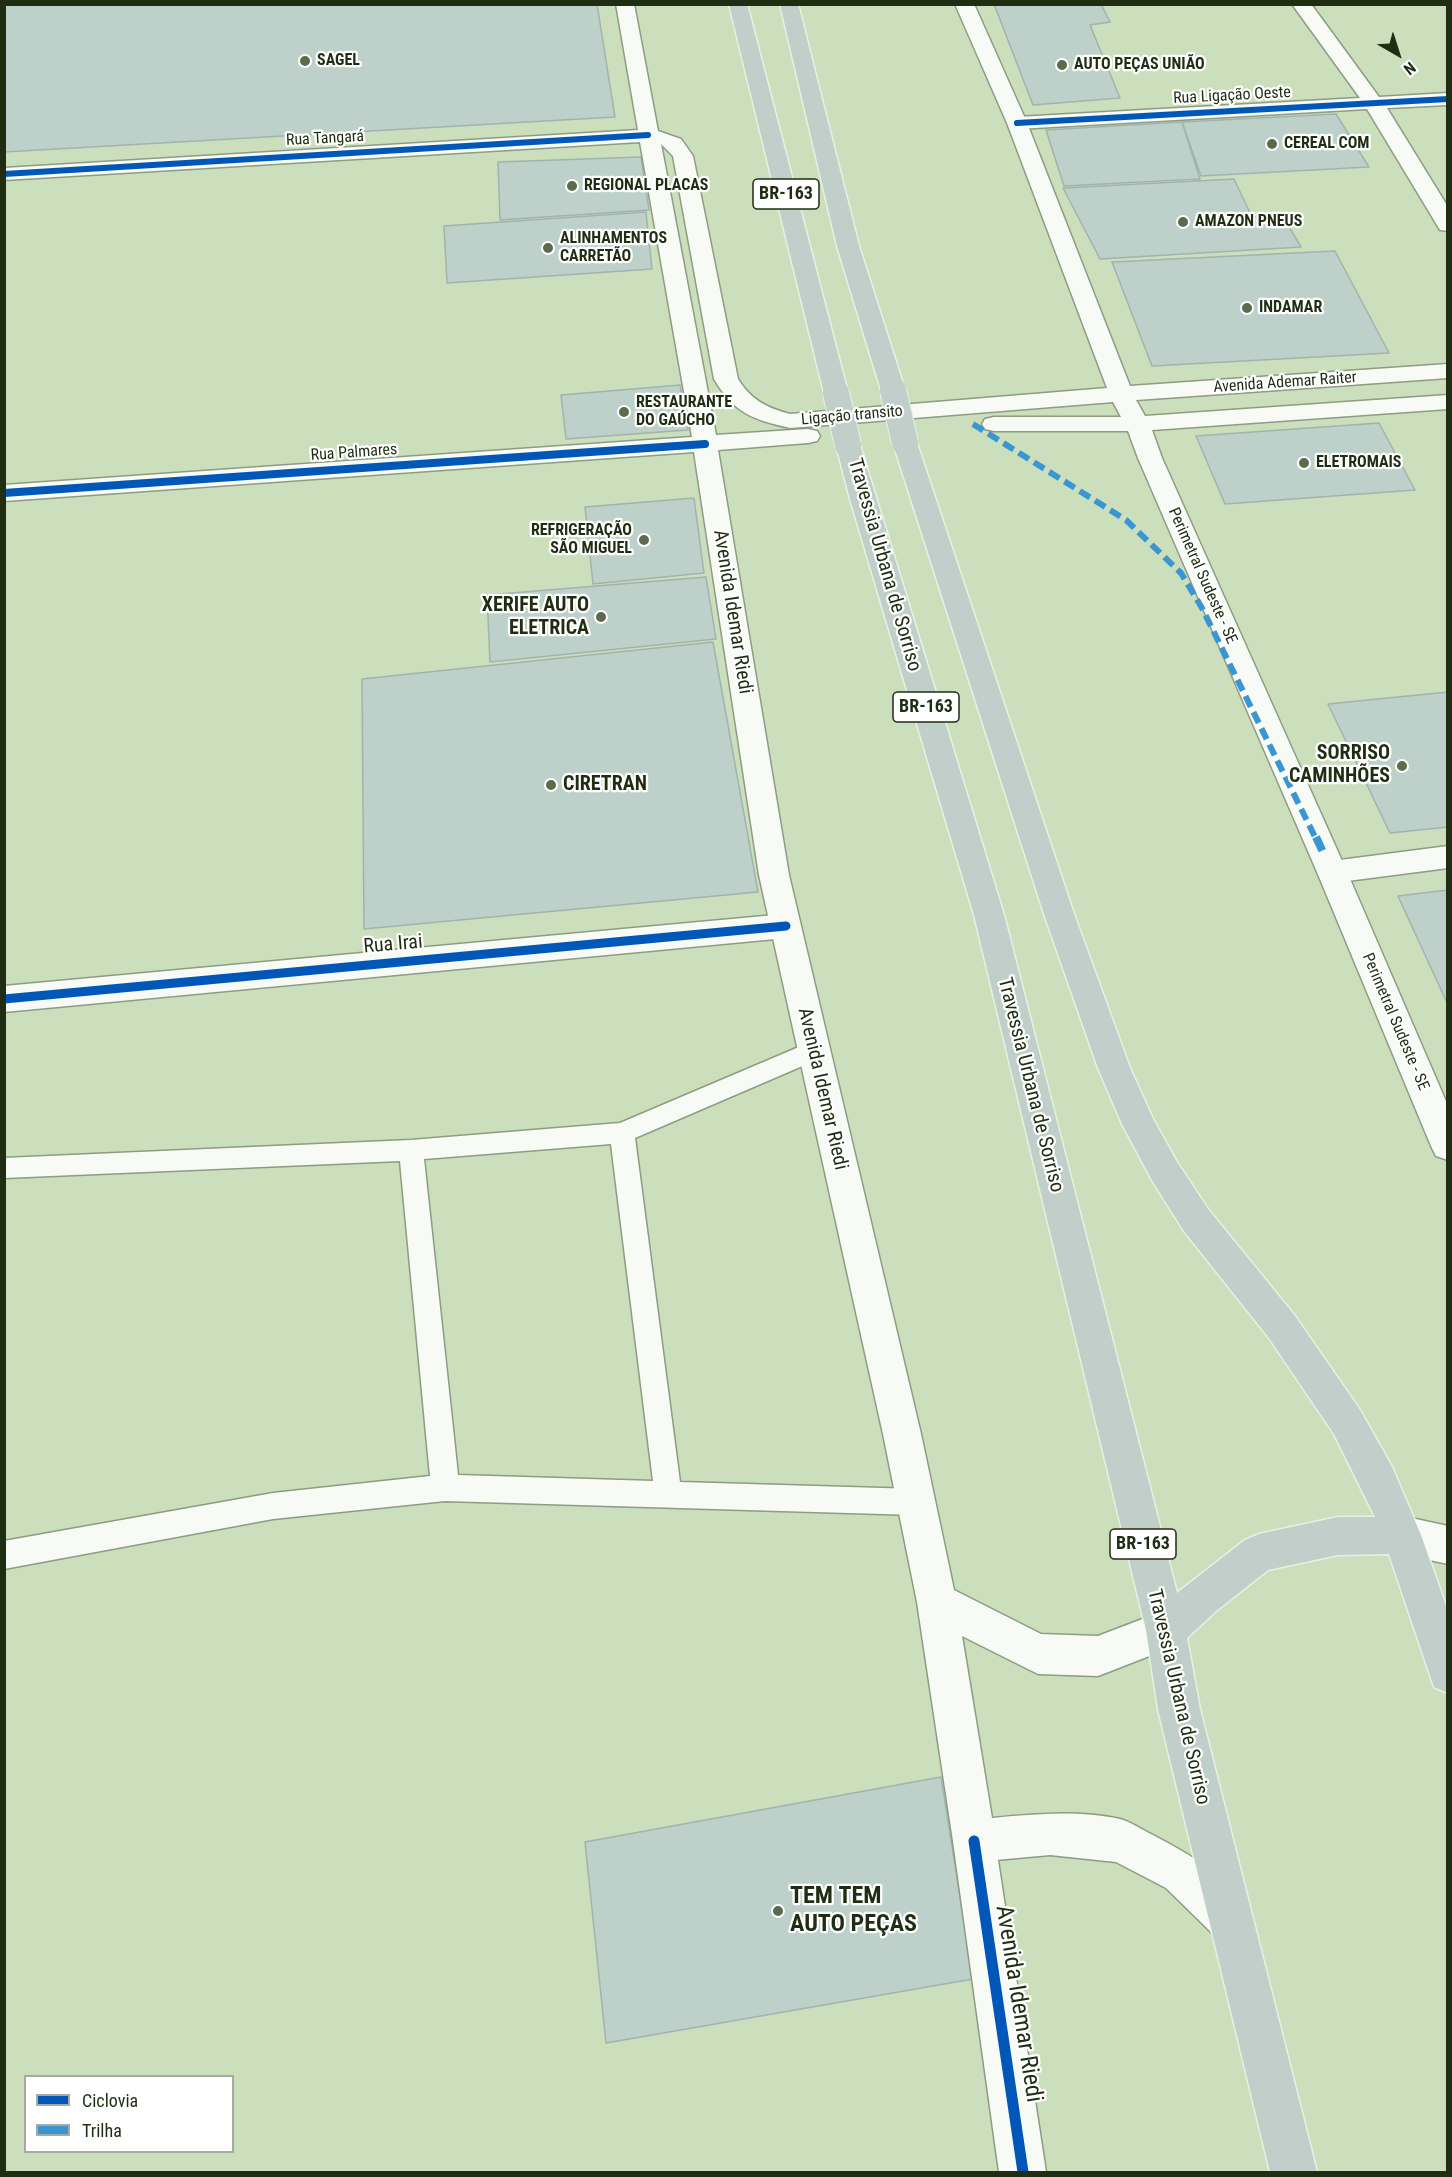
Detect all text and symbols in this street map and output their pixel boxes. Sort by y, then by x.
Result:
north arrow [1368,24,1428,84]
place label: SAGEL [317,51,360,71]
marker: SAGEL [298,54,312,68]
place label: AUTO PEÇAS UNIÃO [1074,55,1205,75]
marker: AUTO PEÇAS UNIÃO [1055,58,1069,72]
text: N [1400,58,1419,79]
street label: Rua Ligação Oeste [1173,83,1291,109]
street label: Rua Tangará [285,127,365,151]
place label: CEREAL COM [1284,134,1369,154]
marker: CEREAL COM [1265,137,1279,151]
place label: REGIONAL PLACAS [584,176,708,196]
marker: REGIONAL PLACAS [565,179,579,193]
road number: BR-163 [753,179,819,209]
place label: AMAZON PNEUS [1195,212,1302,232]
marker: AMAZON PNEUS [1176,215,1190,229]
place label: ALINHAMENTOS CARRETÃO [560,229,667,267]
marker: ALINHAMENTOS CARRETÃO [541,241,555,255]
place label: INDAMAR [1259,298,1322,318]
marker: INDAMAR [1240,301,1254,315]
street label: Avenida Ademar Raiter [1213,368,1357,398]
place label: RESTAURANTE DO GAÚCHO [636,393,732,431]
street label: Ligação transito [800,402,904,430]
marker: RESTAURANTE DO GAÚCHO [617,405,631,419]
street label: Rua Palmares [310,440,398,466]
place label: ELETROMAIS [1316,453,1401,473]
street label: Travessia Urbana de Sorriso [842,456,926,674]
marker: ELETROMAIS [1297,456,1311,470]
street label: Perimetral Sudeste - SE [1163,505,1241,647]
place label: REFRIGERAÇÃO SÃO MIGUEL [531,521,632,559]
street label: Avenida Idemar Riedi [707,528,757,696]
marker: REFRIGERAÇÃO SÃO MIGUEL [637,533,651,547]
place label: XERIFE AUTO ELETRICA [482,594,589,641]
marker: XERIFE AUTO ELETRICA [594,610,608,624]
road number: BR-163 [893,692,959,722]
place label: SORRISO CAMINHÕES [1289,742,1390,789]
marker: SORRISO CAMINHÕES [1395,759,1409,773]
place label: CIRETRAN [563,773,647,797]
marker: CIRETRAN [544,778,558,792]
street label: Rua Irai [362,930,424,960]
street label: Perimetral Sudeste - SE [1357,950,1433,1094]
street label: Travessia Urbana de Sorriso [992,975,1068,1195]
street label: Avenida Idemar Riedi [792,1005,852,1173]
road number: BR-163 [1110,1529,1176,1559]
street label: Travessia Urbana de Sorriso [1142,1587,1214,1807]
place label: TEM TEM AUTO PEÇAS [790,1883,917,1939]
street label: Avenida Idemar Riedi [988,1903,1048,2105]
marker: TEM TEM AUTO PEÇAS [771,1904,785,1918]
legend [24,2075,234,2153]
text: Ciclovia [82,2090,138,2111]
text: Trilha [82,2120,122,2141]

